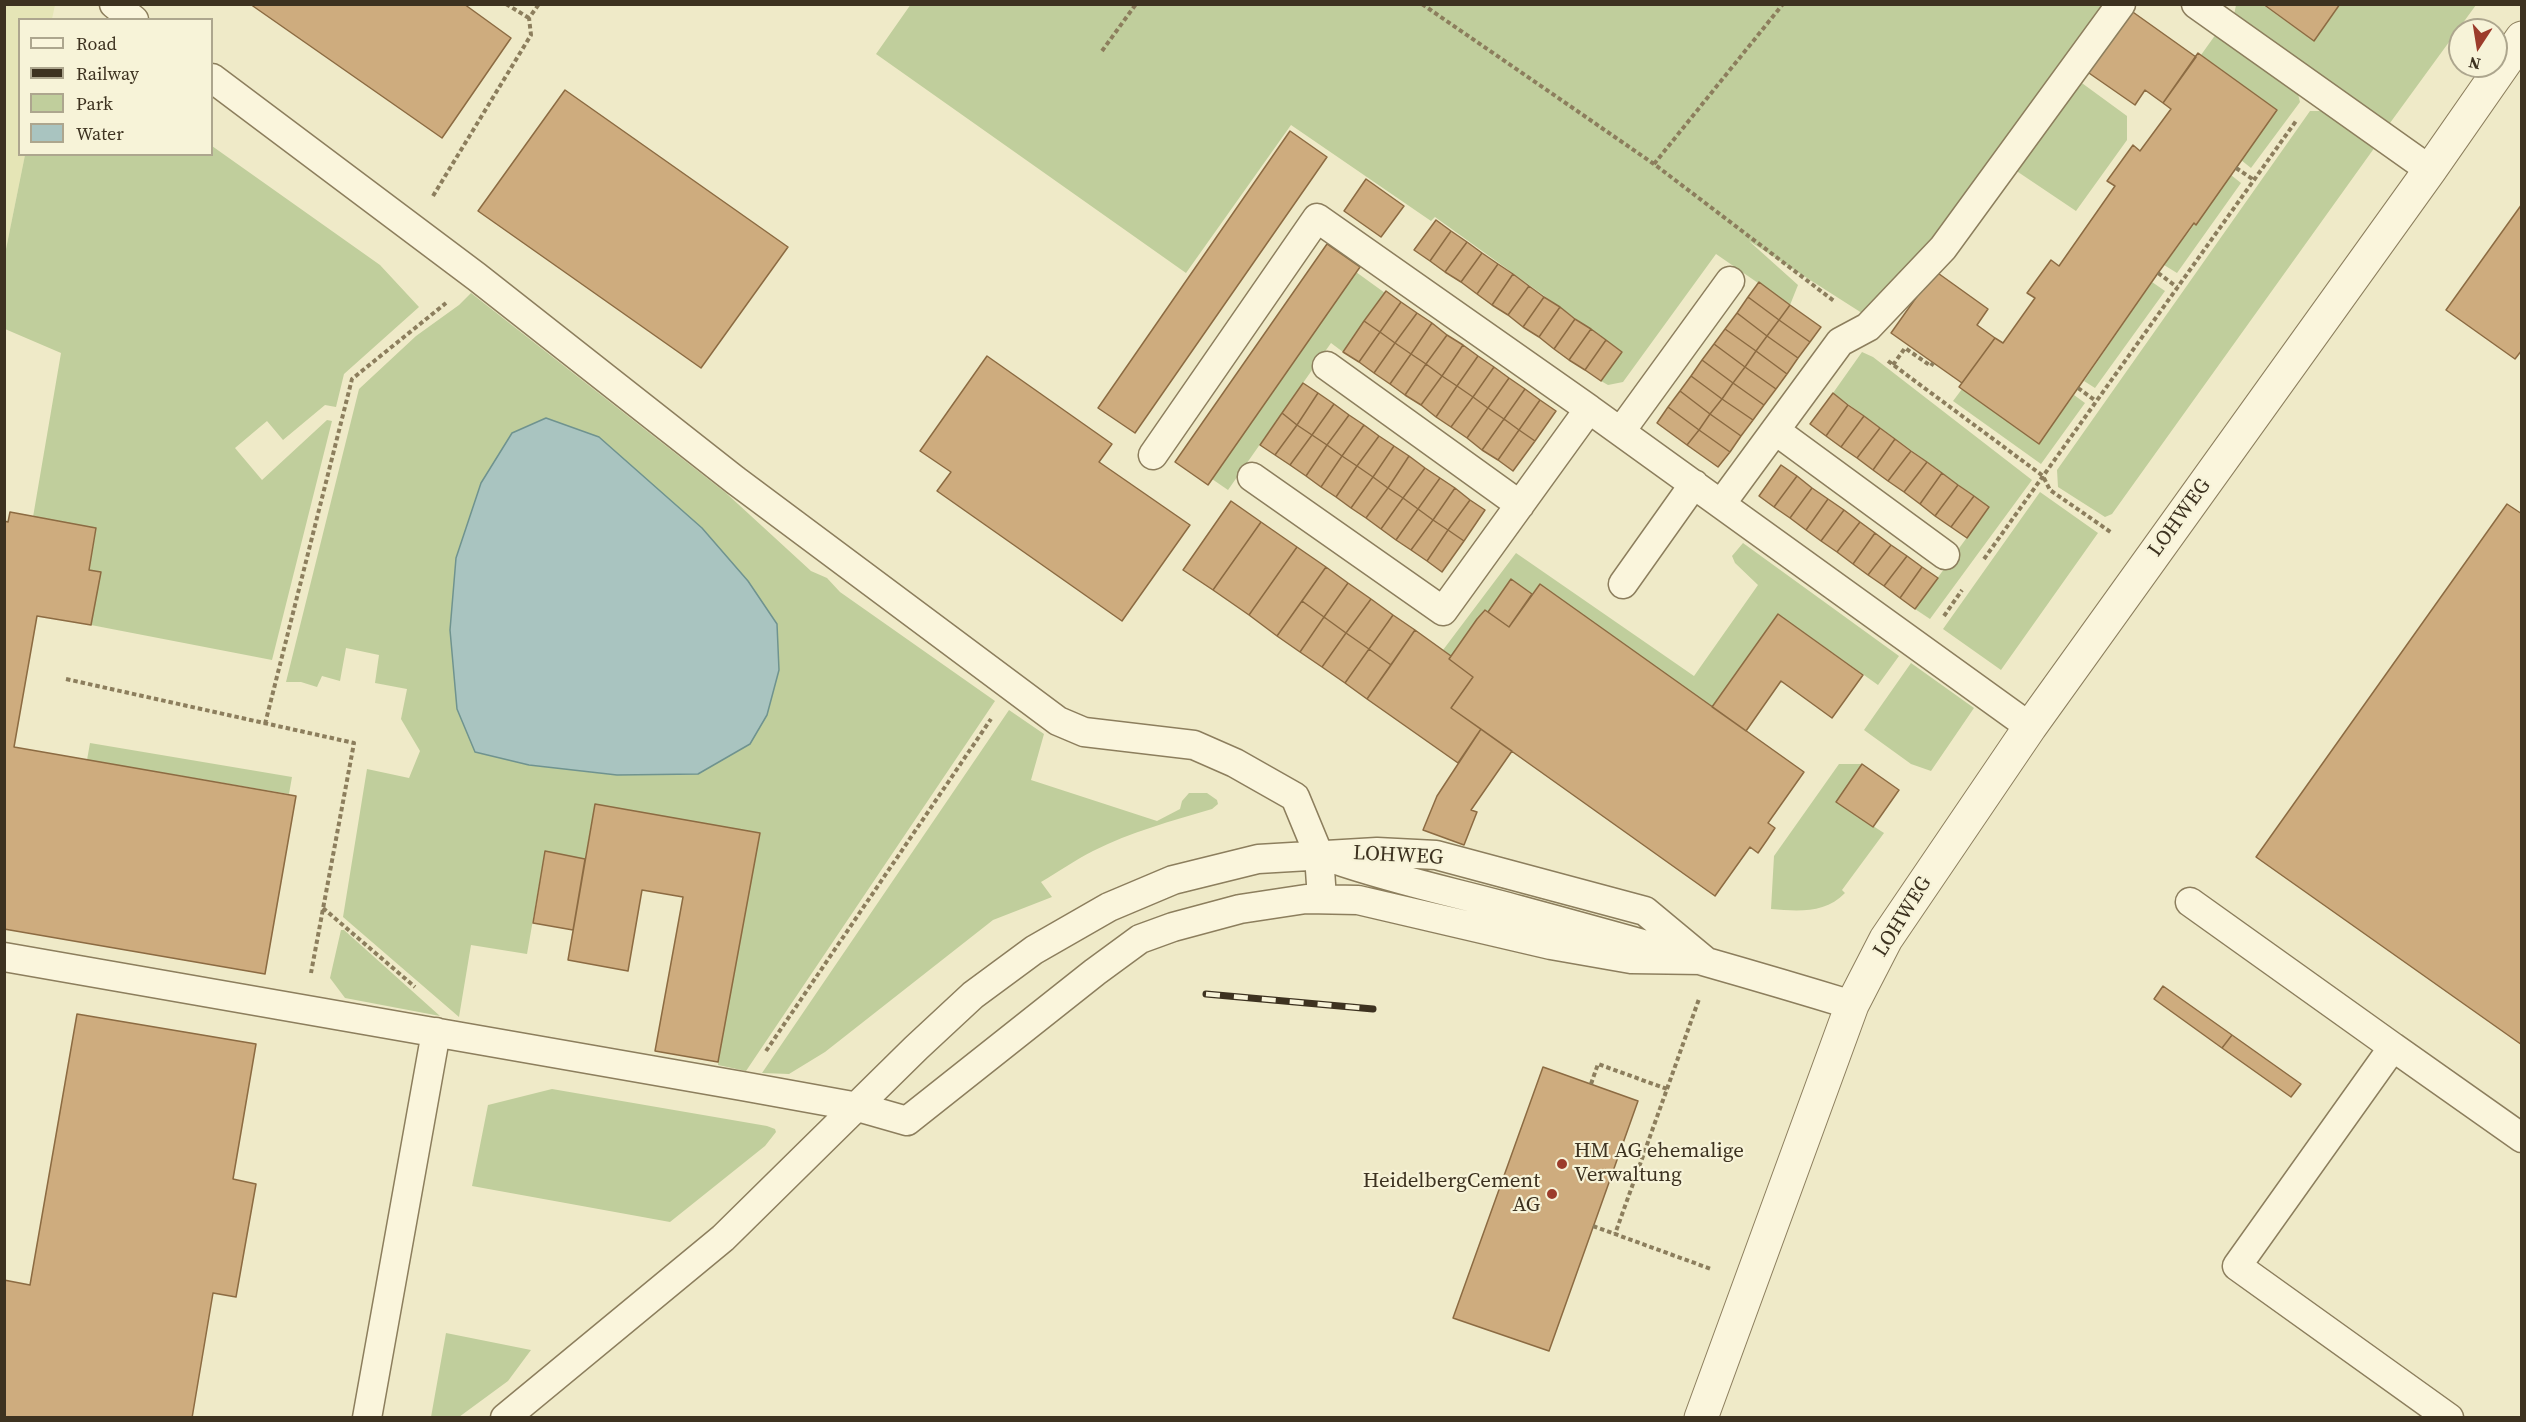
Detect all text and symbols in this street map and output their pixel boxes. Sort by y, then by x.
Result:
legend [18,18,213,156]
north arrow [2448,18,2508,78]
text: Road [76,31,117,56]
text: N [2467,52,2483,76]
text: Railway [76,61,139,86]
text: Park [76,91,113,116]
text: Water [76,121,124,146]
street label: LOHWEG [2143,474,2217,562]
street label: LOHWEG [1352,841,1444,871]
street label: LOHWEG [1868,872,1938,962]
place label: HM AG ehemalige Verwaltung [1574,1139,1744,1189]
marker: HM AG ehemalige Verwaltung [1555,1157,1569,1171]
place label: HeidelbergCement AG [1363,1169,1540,1219]
marker: HeidelbergCement AG [1545,1187,1559,1201]

